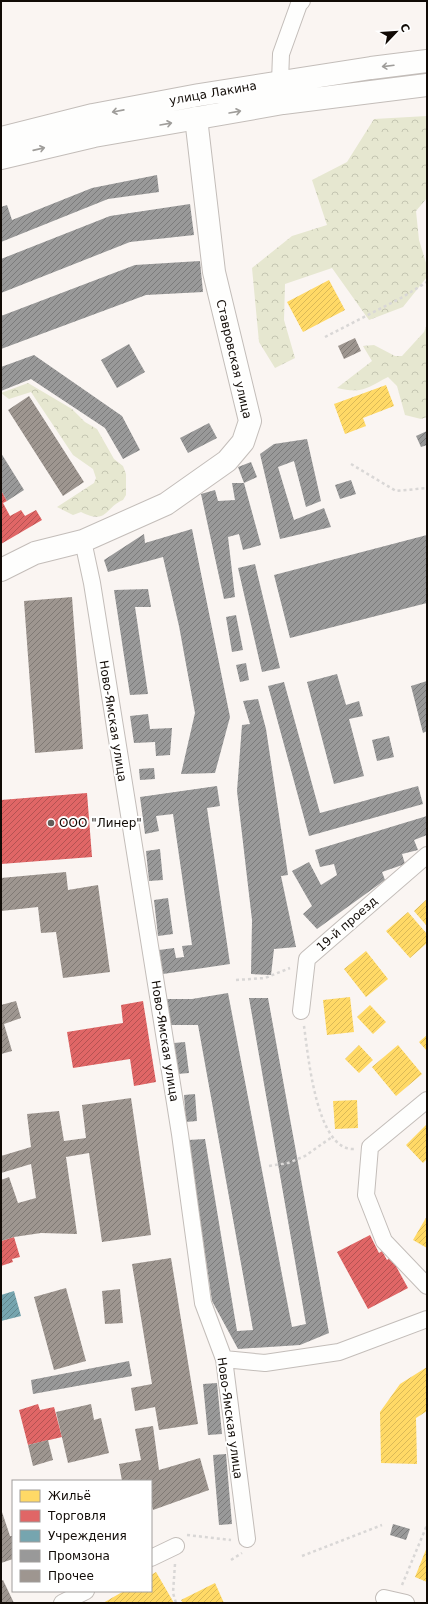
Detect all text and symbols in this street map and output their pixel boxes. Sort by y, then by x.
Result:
north arrow [376,12,416,52]
text: С [397,22,412,34]
one-way arrow [382,62,395,70]
street label: улица Лакина [168,78,258,108]
one-way arrow [112,107,125,115]
one-way arrow [228,107,241,115]
one-way arrow [159,119,172,127]
one-way arrow [32,144,45,152]
street label: Ставровская улица [213,298,255,420]
street label: Ново-Ямская улица [96,659,130,783]
place label: ООО "Линер" [59,816,142,830]
marker: ООО "Линер" [46,818,56,828]
street label: 19-й проезд [314,894,380,954]
street label: Ново-Ямская улица [148,979,182,1103]
street label: Ново-Ямская улица [215,1356,245,1480]
legend [12,1480,152,1592]
text: Жильё [48,1489,91,1503]
text: Торговля [47,1509,106,1523]
text: Учреждения [48,1529,127,1543]
text: Промзона [48,1549,110,1563]
text: Прочее [48,1569,94,1583]

